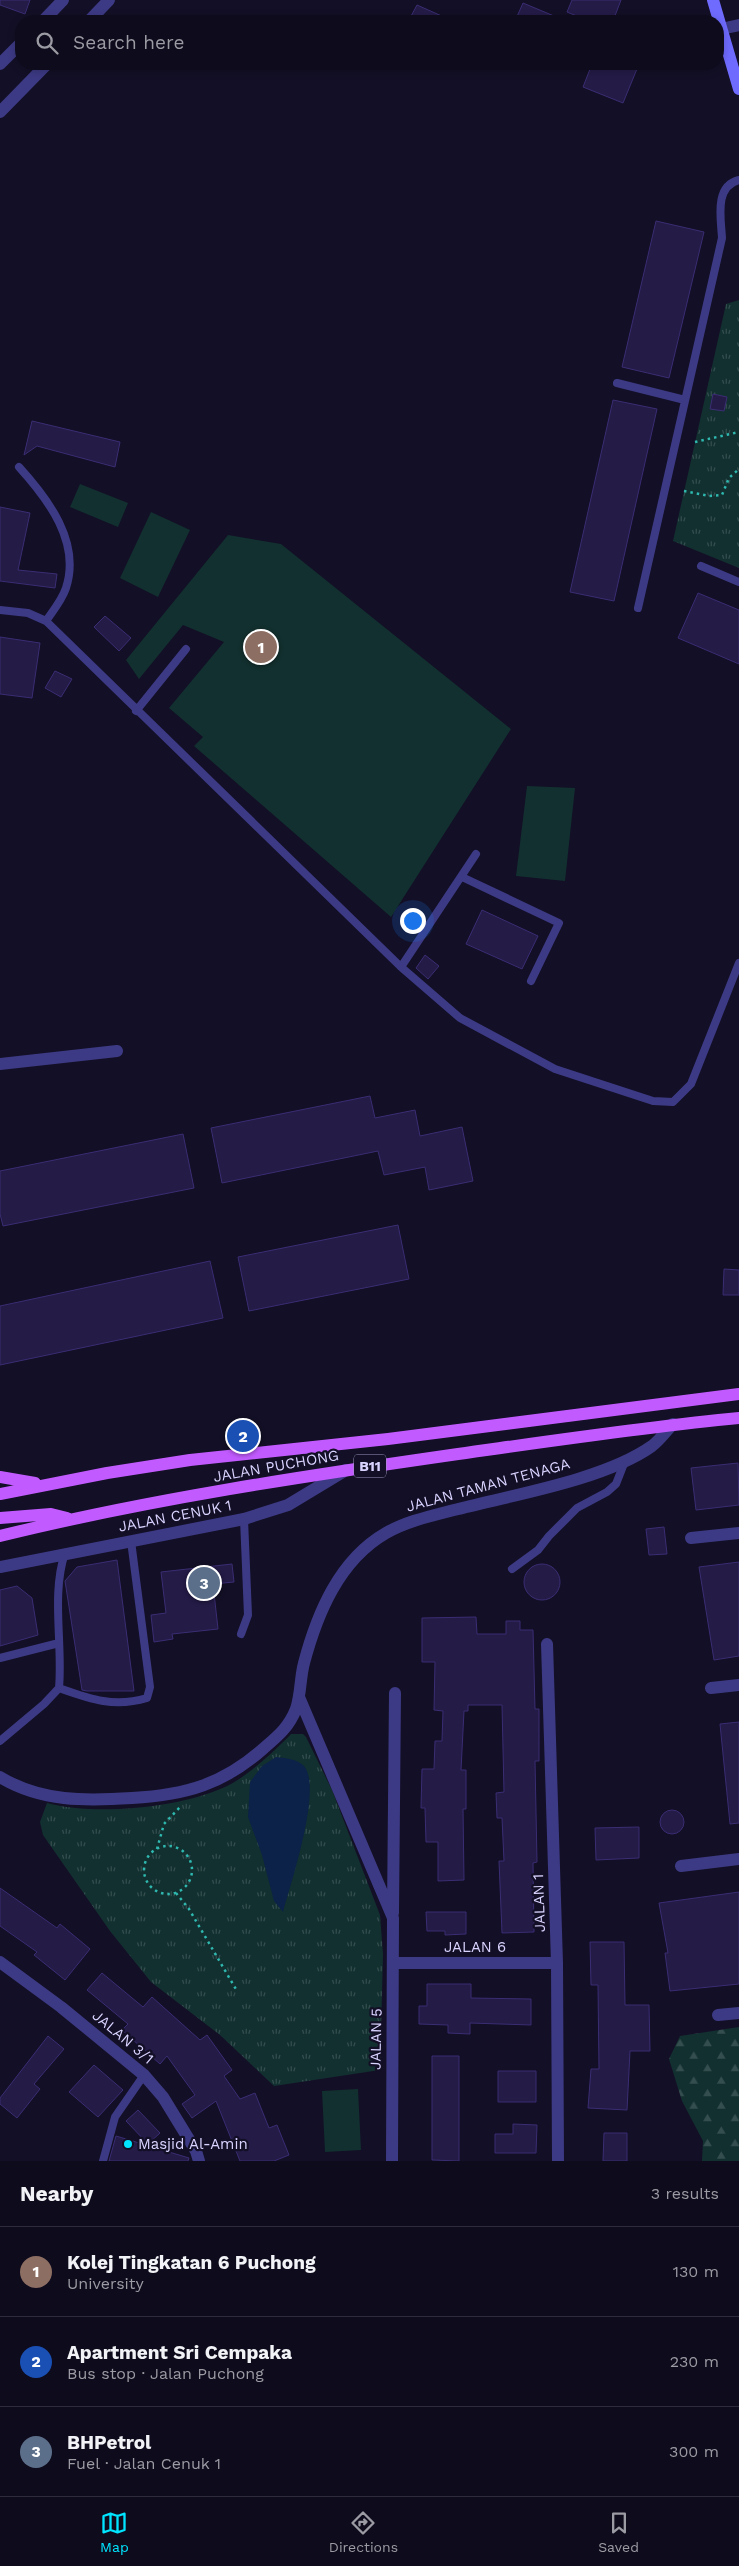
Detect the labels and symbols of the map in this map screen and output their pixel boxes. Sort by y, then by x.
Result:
pin: 1 [245,628,277,666]
your location [400,908,426,934]
pin: 2 [227,1417,259,1455]
street label: JALAN PUCHONG [212,1446,340,1486]
road number: B11 [354,1454,386,1478]
street label: JALAN TAMAN TENAGA [404,1454,572,1516]
street label: JALAN CENUK 1 [117,1496,233,1536]
pin: 3 [188,1564,220,1602]
street label: JALAN 1 [529,1873,549,1933]
street label: JALAN 6 [444,1938,506,1956]
street label: JALAN 3/1 [89,2006,157,2068]
street label: JALAN 5 [366,2008,386,2070]
place label: Masjid Al-Amin [138,2135,248,2153]
marker: Masjid Al-Amin [122,2138,134,2150]

